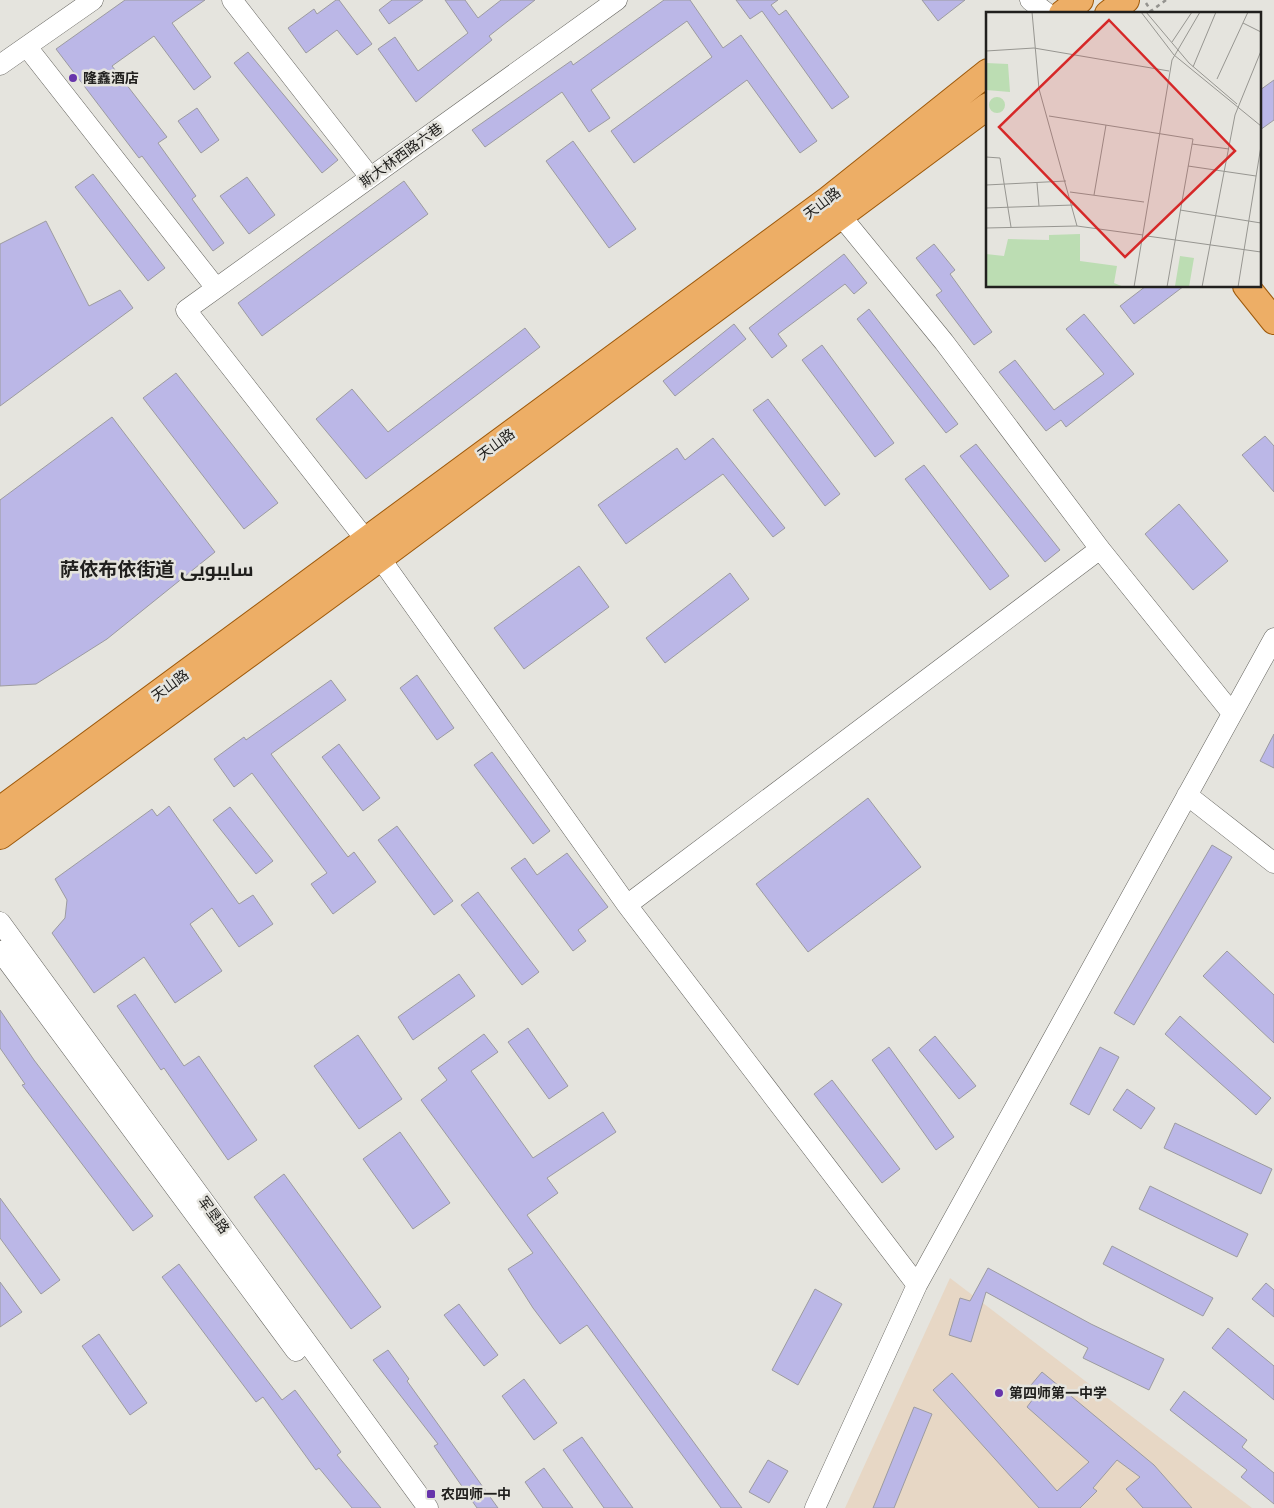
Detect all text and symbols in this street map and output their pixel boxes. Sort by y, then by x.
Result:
inset map [986,12,1262,288]
place label: 隆鑫酒店 [83,68,139,88]
marker: 隆鑫酒店 [67,72,79,84]
street label: 斯大林西路六巷 [355,118,447,192]
street label: 天山路 [799,182,845,224]
street label: 天山路 [473,424,519,464]
district label: 萨依布依街道 سايبويى [60,556,254,583]
street label: 天山路 [147,665,193,705]
street label: 军垦路 [194,1192,234,1238]
place label: 第四师第一中学 [1009,1383,1107,1403]
marker: 第四师第一中学 [993,1387,1005,1399]
place label: 农四师一中 [441,1484,511,1504]
marker: 农四师一中 [425,1488,437,1500]

